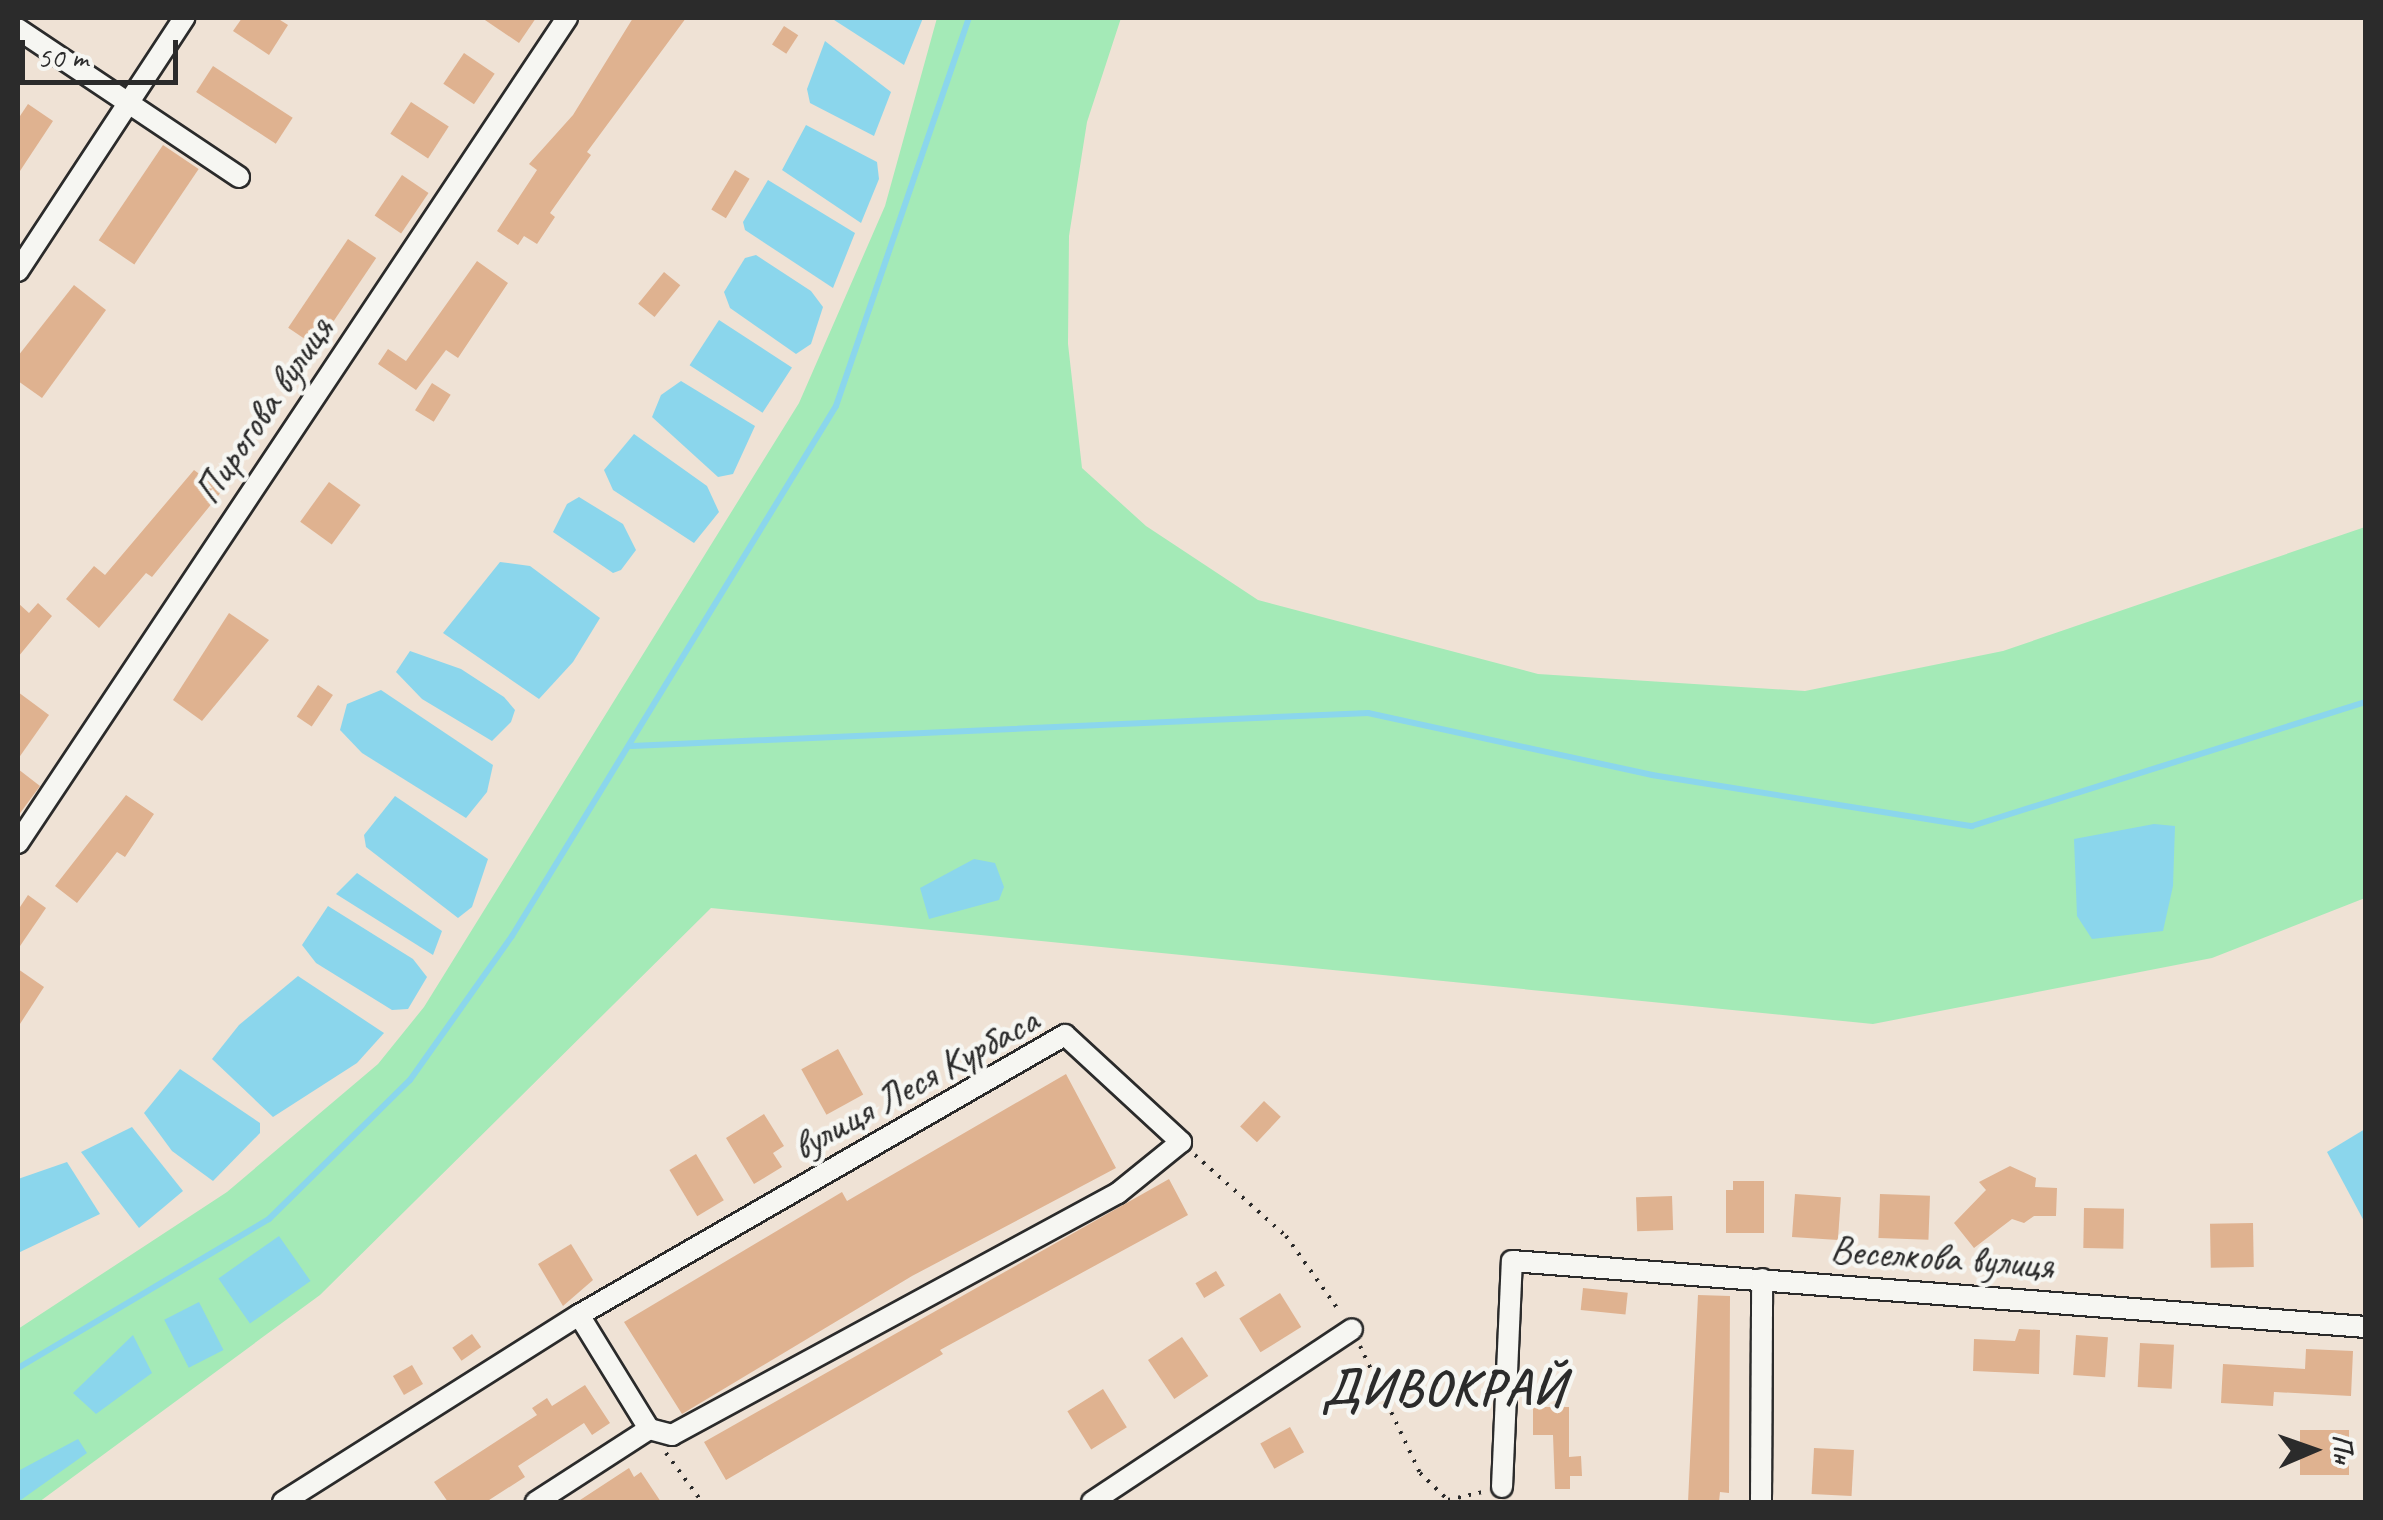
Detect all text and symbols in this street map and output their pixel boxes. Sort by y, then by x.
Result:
scale bar [25,20,182,82]
text: 50 m [37,38,88,76]
street label: Пирогова вулиця [182,306,344,514]
street label: вулиця Леся Курбаса [785,996,1045,1170]
street label: Веселкова вулиця [1828,1225,2056,1289]
district label: ДИВОКРАЙ [1316,1358,1572,1418]
north arrow [2263,1400,2363,1500]
text: Пн [2325,1434,2361,1464]

